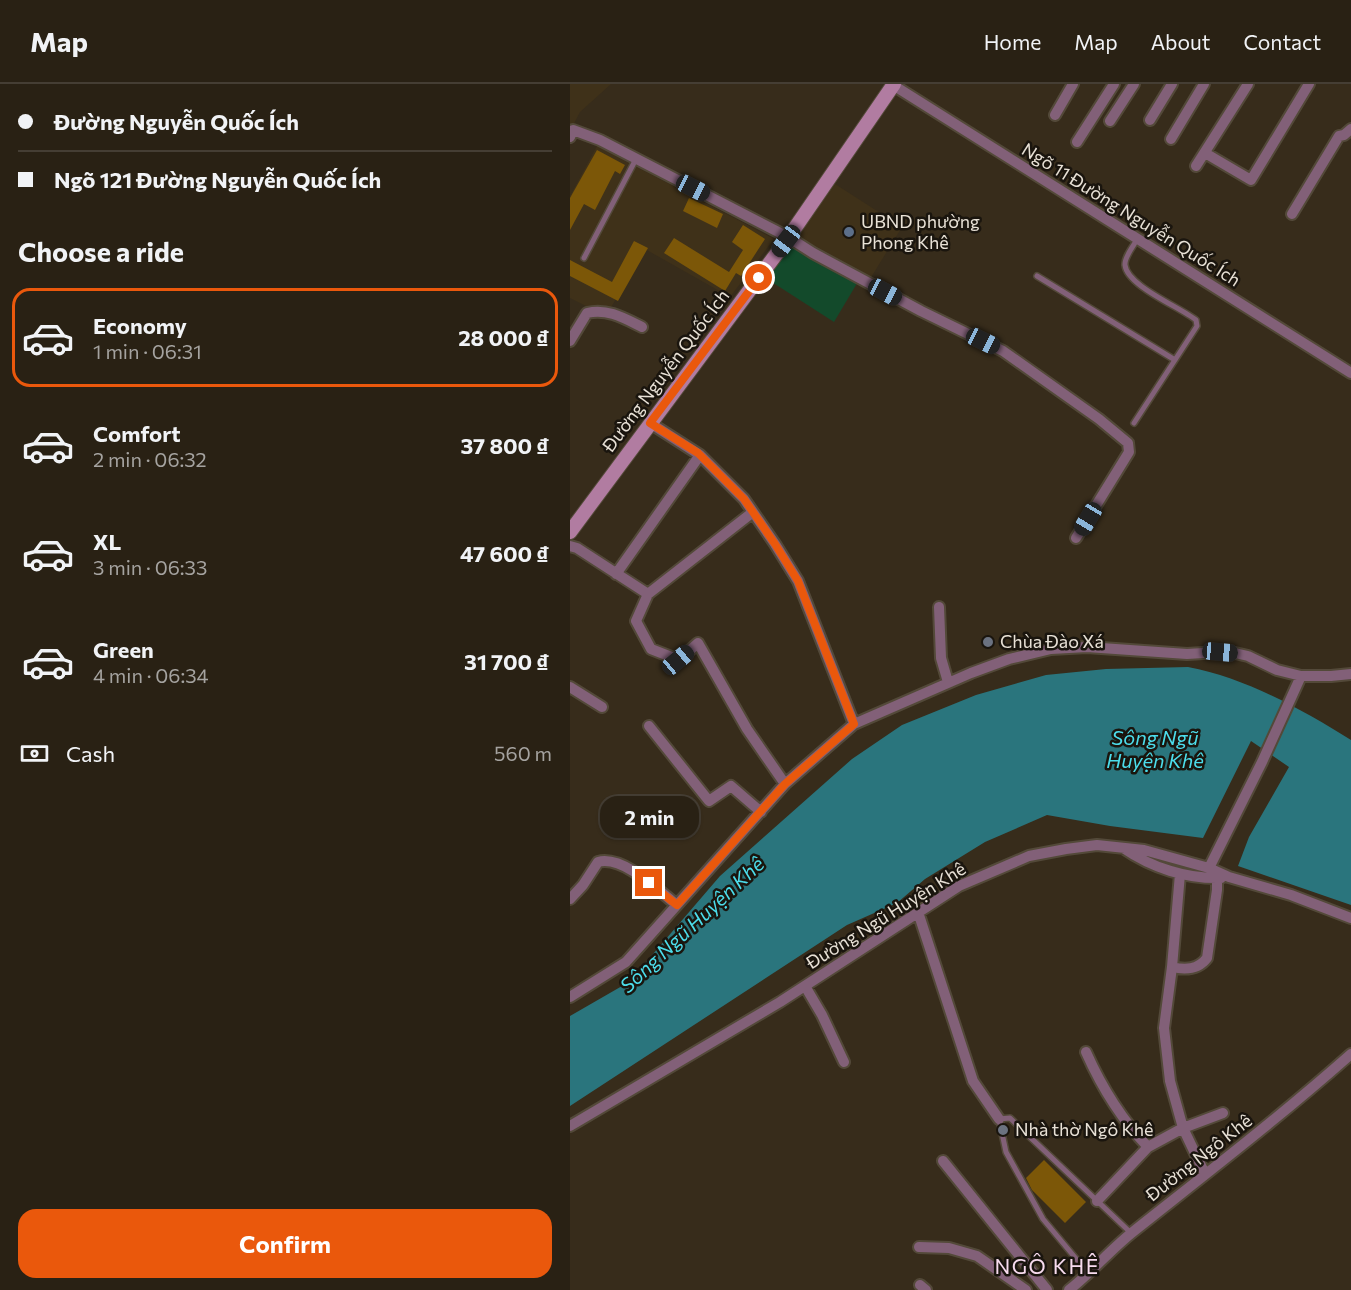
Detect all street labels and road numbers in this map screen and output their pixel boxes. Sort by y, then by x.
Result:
street label: Ngõ 11 Đường Nguyễn Quốc Ích [1018,138,1245,291]
street label: Đường Nguyễn Quốc Ích [596,285,733,457]
street label: Đường Ngũ Huyện Khê [801,857,969,974]
street label: Đường Ngô Khê [1140,1109,1256,1206]

